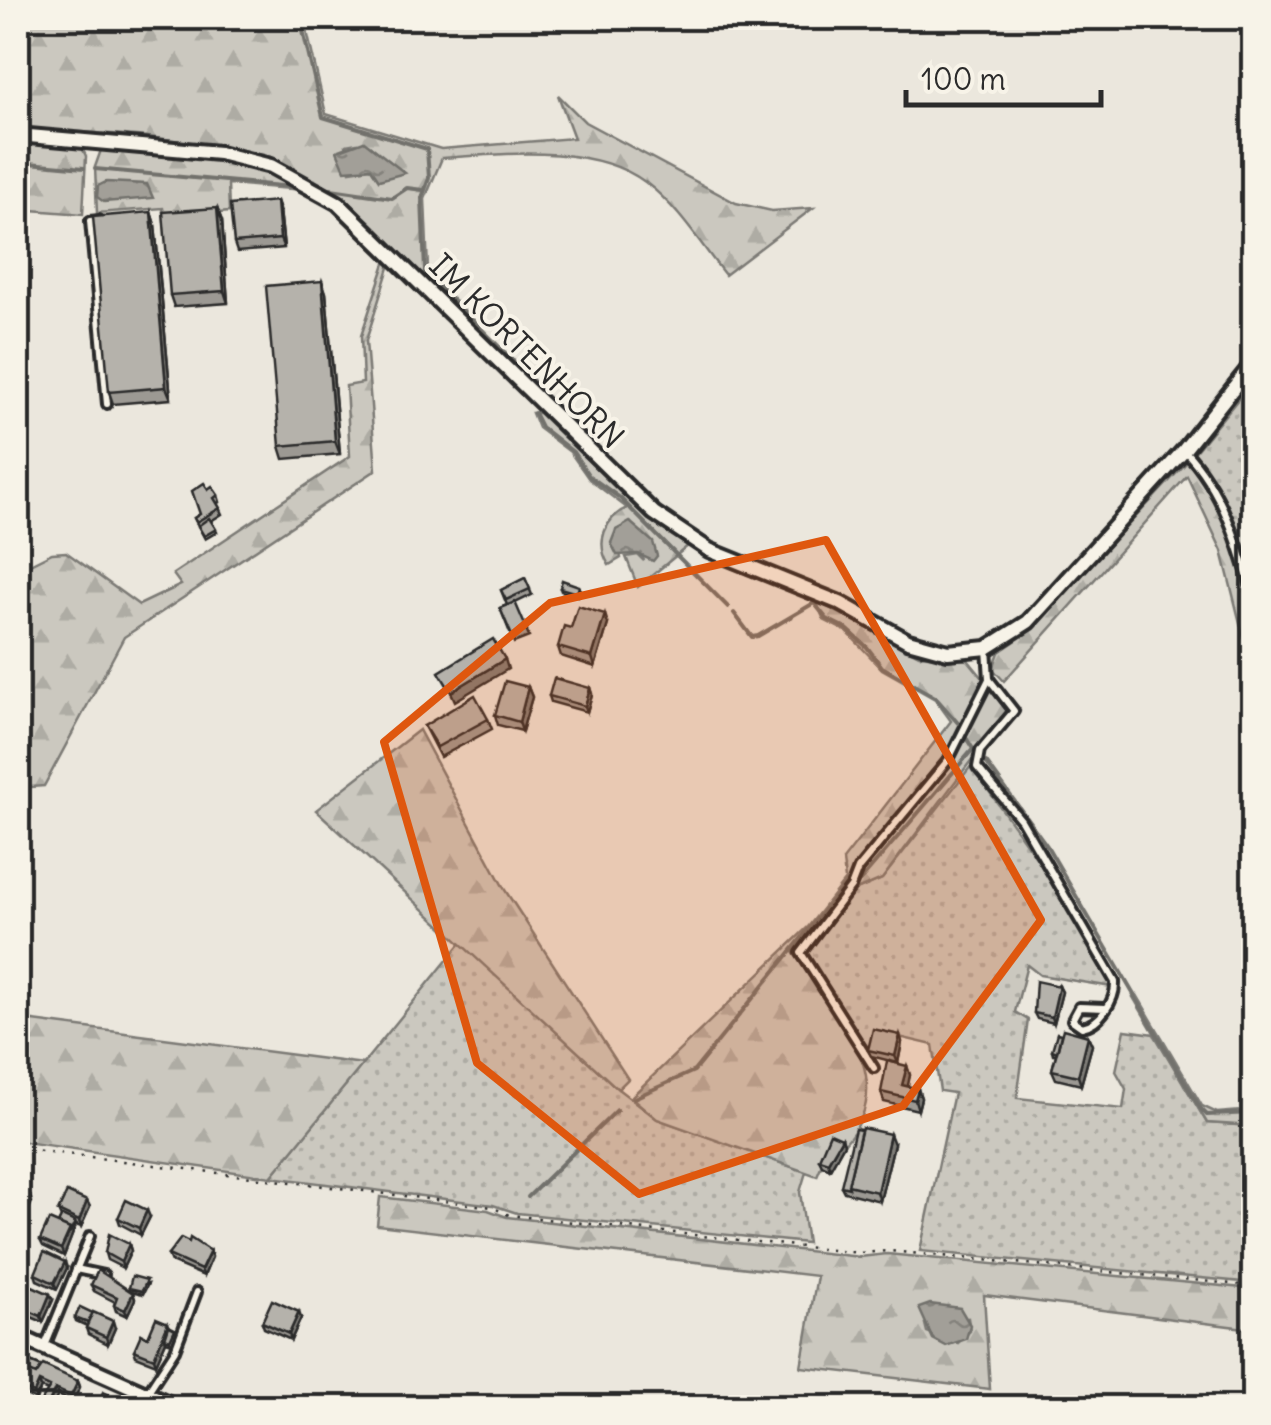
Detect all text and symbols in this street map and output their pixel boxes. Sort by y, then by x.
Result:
scale bar [906,45,1101,107]
text: 100 m [921,60,1006,98]
street label: IM KORTENHORN [421,245,633,457]

